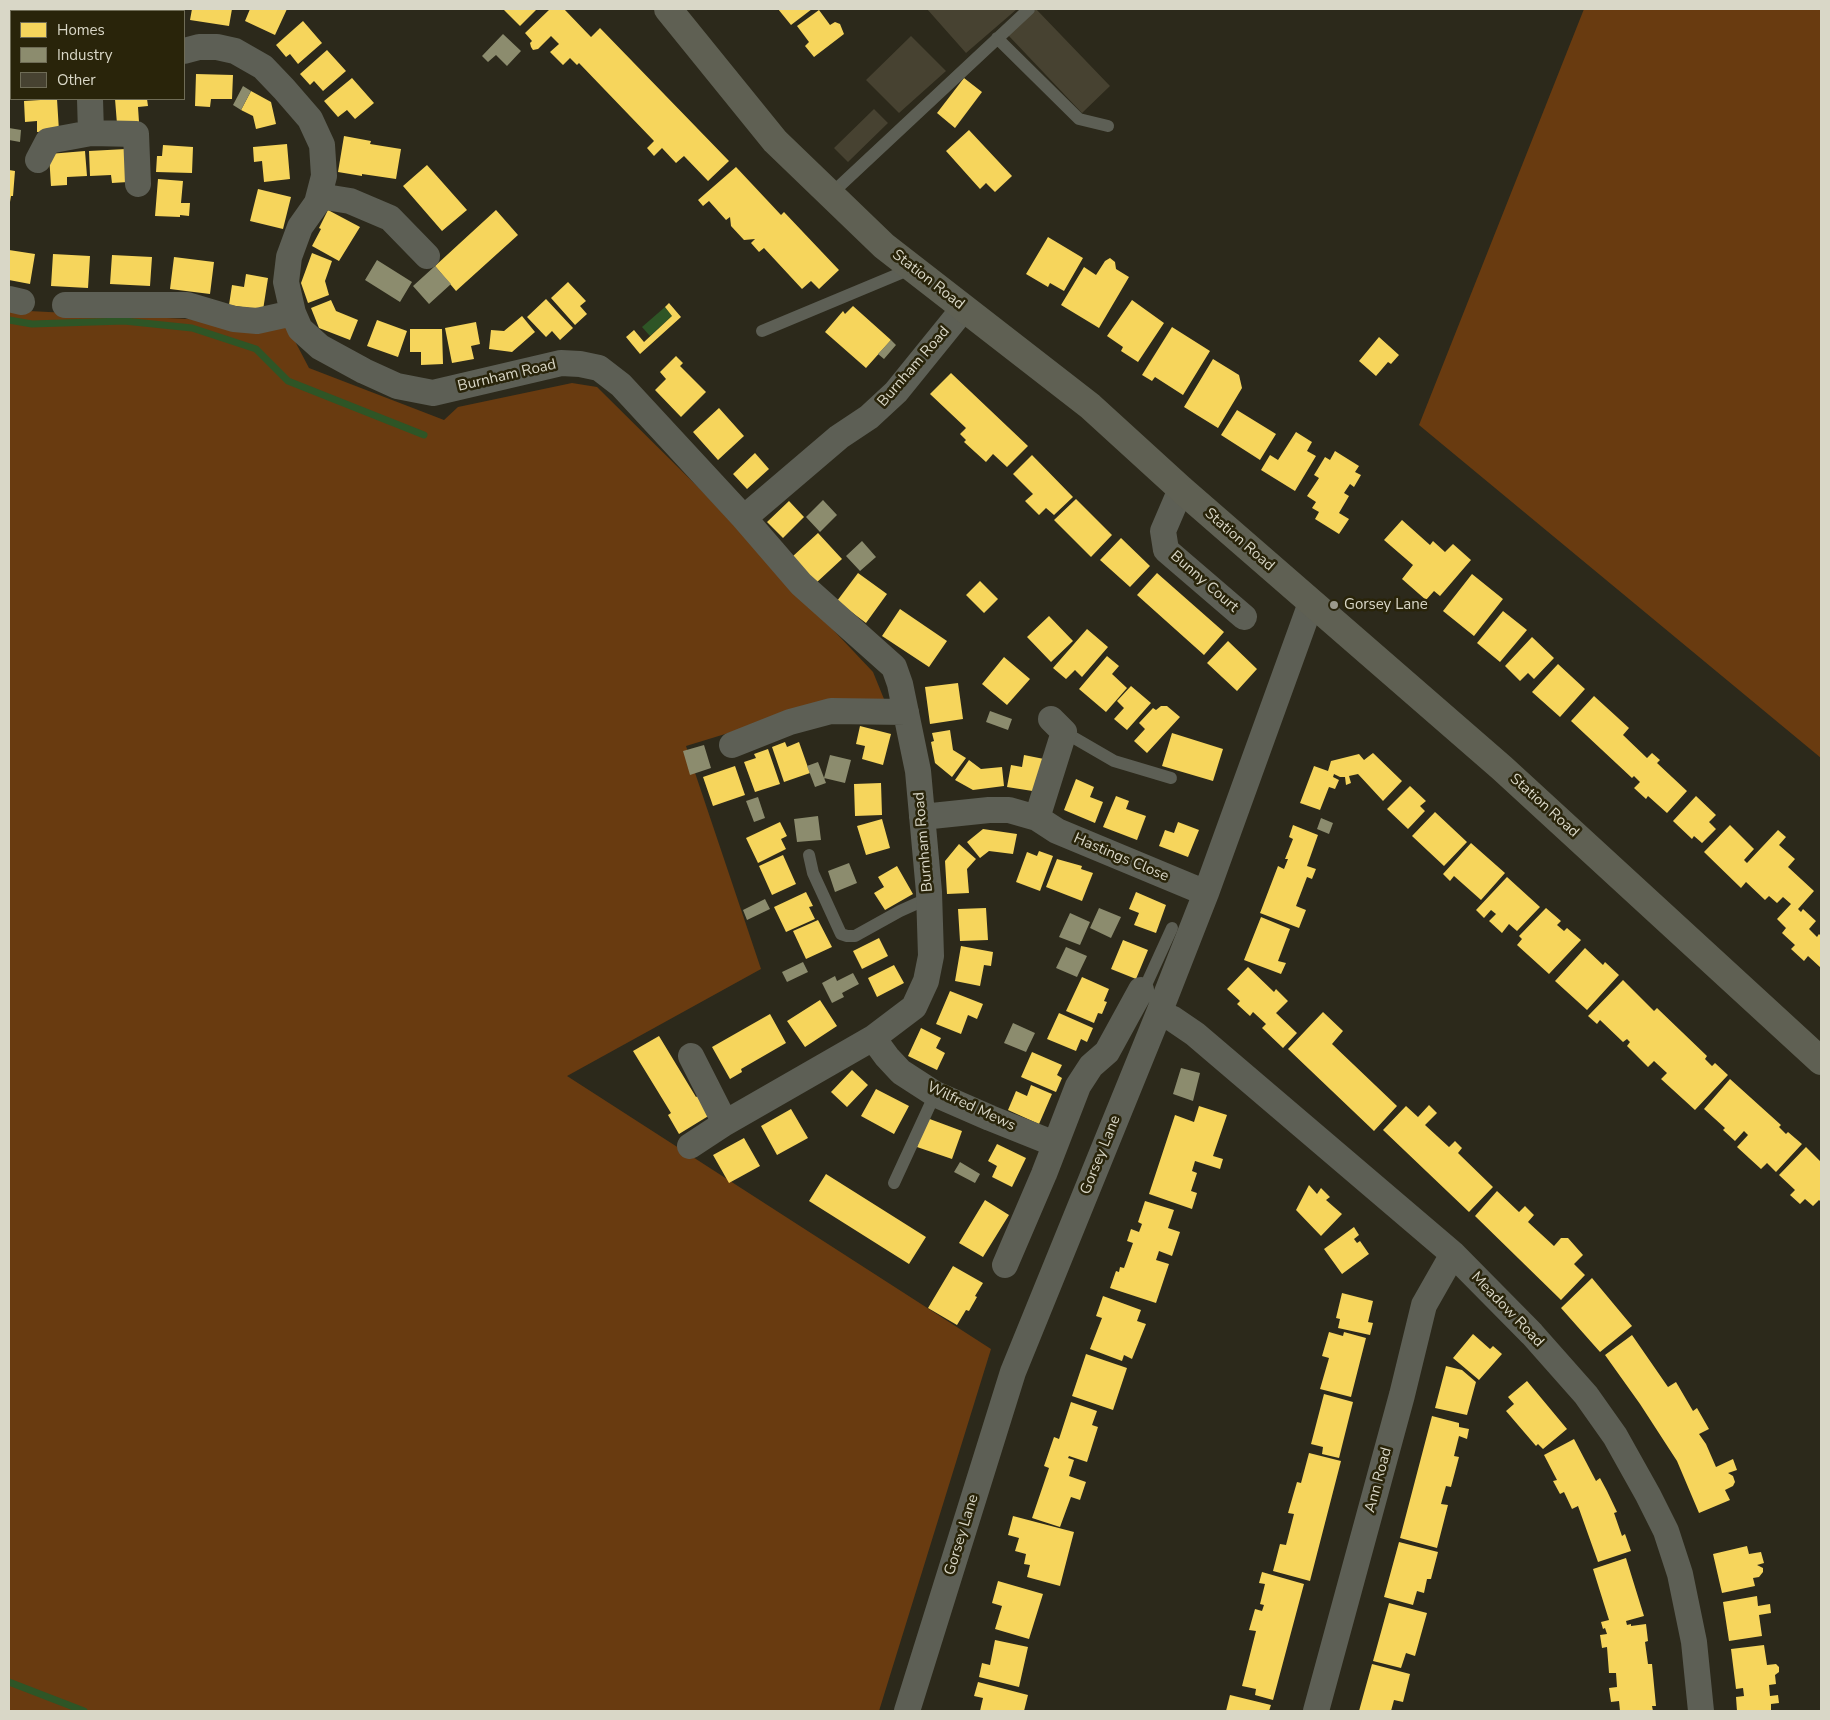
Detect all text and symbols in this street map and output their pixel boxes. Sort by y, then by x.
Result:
legend [10,10,185,100]
text: Homes [57,20,105,40]
text: Industry [57,45,112,65]
text: Other [57,70,96,90]
street label: Station Road [888,246,968,314]
street label: Burnham Road [874,323,954,411]
street label: Burnham Road [456,356,558,396]
street label: Station Road [1200,505,1278,575]
street label: Bunny Court [1166,548,1242,616]
place label: Gorsey Lane [1344,596,1428,614]
marker: Gorsey Lane [1328,599,1340,611]
street label: Station Road [1506,770,1582,842]
street label: Burnham Road [911,791,937,893]
street label: Hastings Close [1071,830,1171,886]
street label: Wilfred Mews [924,1079,1018,1135]
street label: Gorsey Lane [1077,1113,1125,1197]
street label: Meadow Road [1467,1269,1547,1351]
street label: Ann Road [1362,1445,1396,1515]
street label: Gorsey Lane [941,1492,983,1578]

